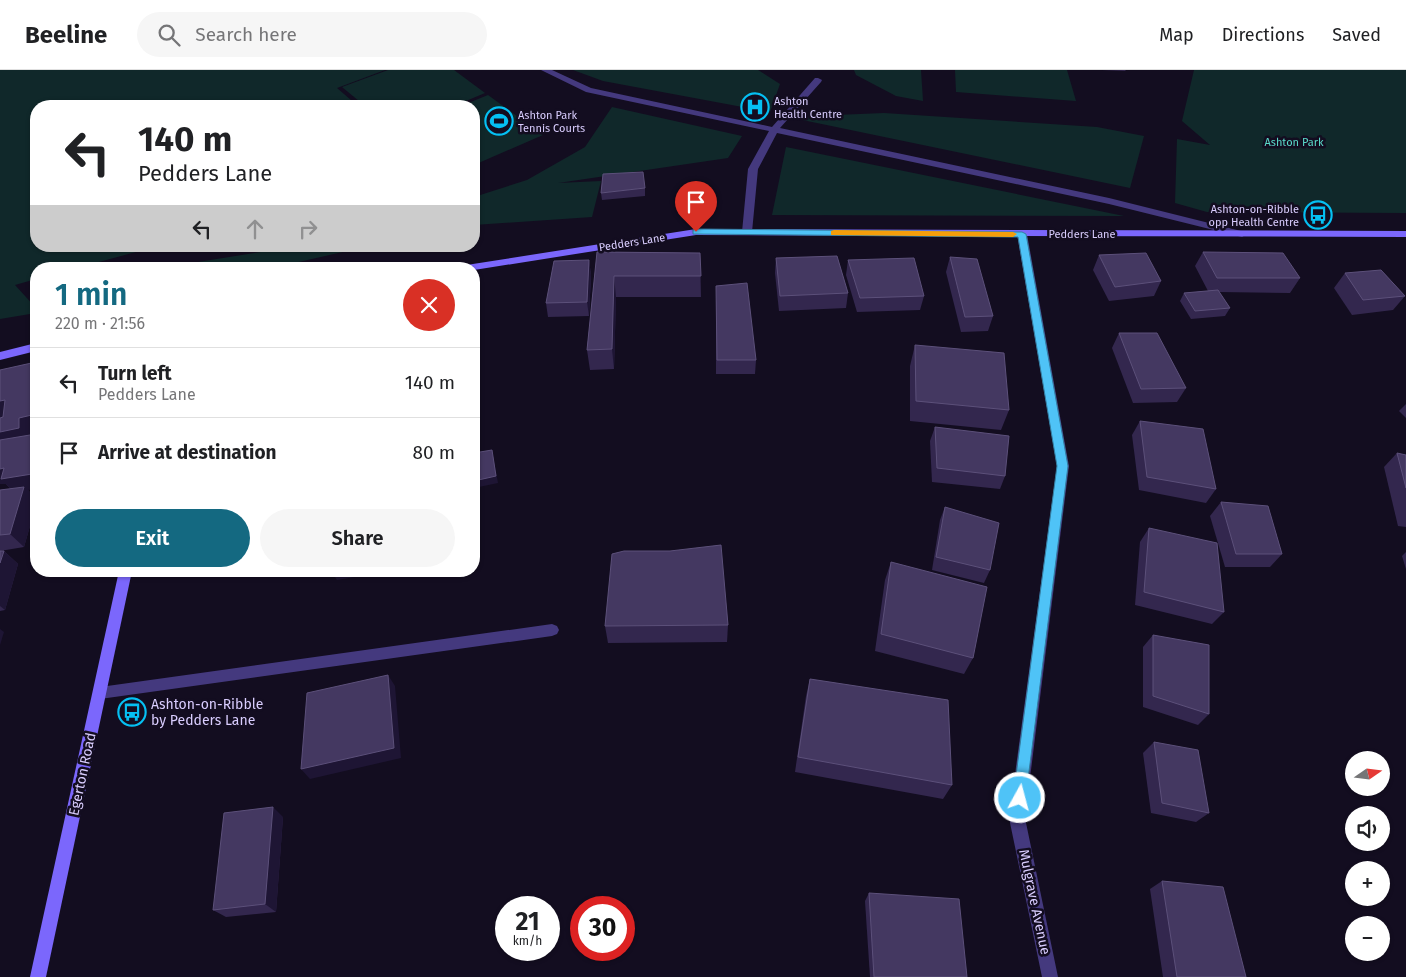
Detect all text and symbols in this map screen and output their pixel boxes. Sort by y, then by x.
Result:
search box [137,12,487,57]
text: Beeline [25,21,107,49]
icon: search [155,21,183,49]
text: Search here [195,23,297,46]
text: Map [1159,24,1194,46]
text: Directions [1222,24,1304,46]
text: Saved [1332,24,1381,46]
hospital icon: Ashton Health Centre [740,92,770,122]
place label: Ashton Health Centre [774,95,842,121]
sports icon: Ashton Park Tennis Courts [484,106,514,136]
place label: Ashton Park Tennis Courts [518,109,585,135]
text: 140 m [138,118,232,160]
icon: left [55,120,120,185]
park label: Ashton Park [1264,136,1324,149]
text: Pedders Lane [138,160,272,187]
pin [675,181,717,232]
icon: arrive [682,188,710,216]
bus stop icon: Ashton-on-Ribble opp Health Centre [1303,200,1333,230]
place label: Ashton-on-Ribble opp Health Centre [1209,203,1299,229]
icon: left [188,215,216,243]
icon: ahead [241,215,269,243]
icon: right [294,215,322,243]
street label: Pedders Lane [1048,228,1116,241]
street label: Pedders Lane [598,231,666,254]
text: 1 min [55,277,127,313]
button: close [403,279,455,331]
text: 220 m · 21:56 [55,314,145,333]
text: Turn left [98,362,172,385]
icon: left [55,369,83,397]
text: 140 m [405,371,455,394]
text: Pedders Lane [98,385,196,404]
icon: arrive [55,439,83,467]
text: Arrive at destination [98,441,277,464]
text: 80 m [413,441,455,464]
button: Exit [55,509,250,567]
button: Share [260,509,455,567]
place label: Ashton-on-Ribble by Pedders Lane [151,696,263,729]
bus stop icon: Ashton-on-Ribble by Pedders Lane [117,697,147,727]
street label: Egerton Road [65,731,100,817]
north arrow [1345,751,1390,796]
map controls [1345,751,1390,961]
position arrow [993,771,1045,823]
button: sound [1345,806,1390,851]
street label: Mulgrave Avenue [1015,848,1054,956]
button: + [1345,861,1390,906]
speed limit sign: 30 [570,896,635,961]
text: 21 [516,907,539,937]
button: − [1345,916,1390,961]
text: km/h [513,934,542,948]

